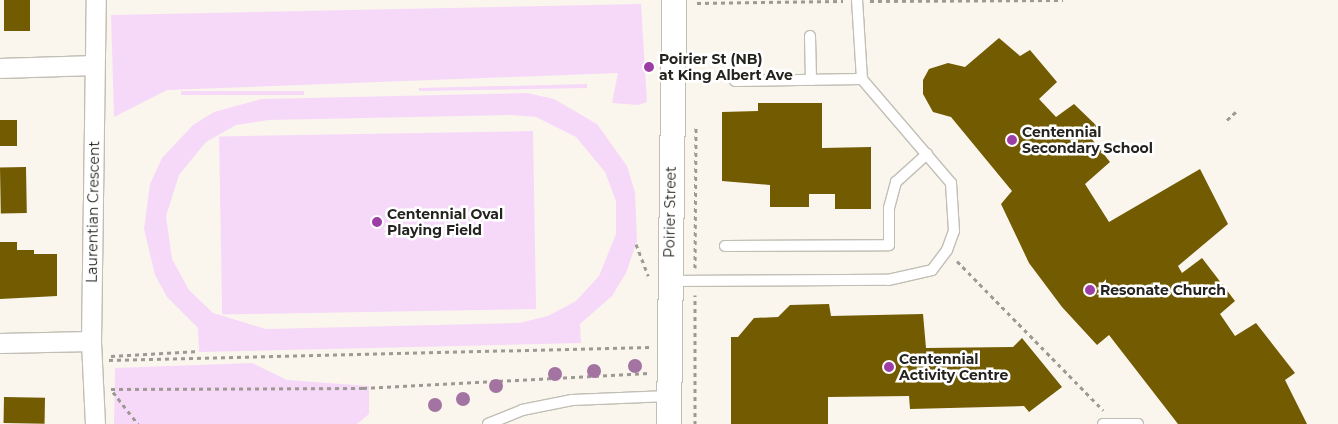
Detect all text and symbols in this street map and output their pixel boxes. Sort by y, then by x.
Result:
place label: Poirier St (NB) at King Albert Ave [659,51,793,84]
marker: Poirier St (NB) at King Albert Ave [643,61,655,73]
place label: Centennial Secondary School [1022,124,1153,156]
marker: Centennial Secondary School [1006,134,1018,146]
street label: Laurentian Crescent [83,141,103,283]
street label: Poirier Street [661,166,679,258]
place label: Centennial Oval Playing Field [387,206,503,238]
marker: Centennial Oval Playing Field [371,216,383,228]
place label: Resonate Church [1100,282,1226,298]
marker: Resonate Church [1084,284,1096,296]
place label: Centennial Activity Centre [899,351,1008,384]
marker: Centennial Activity Centre [883,361,895,373]

